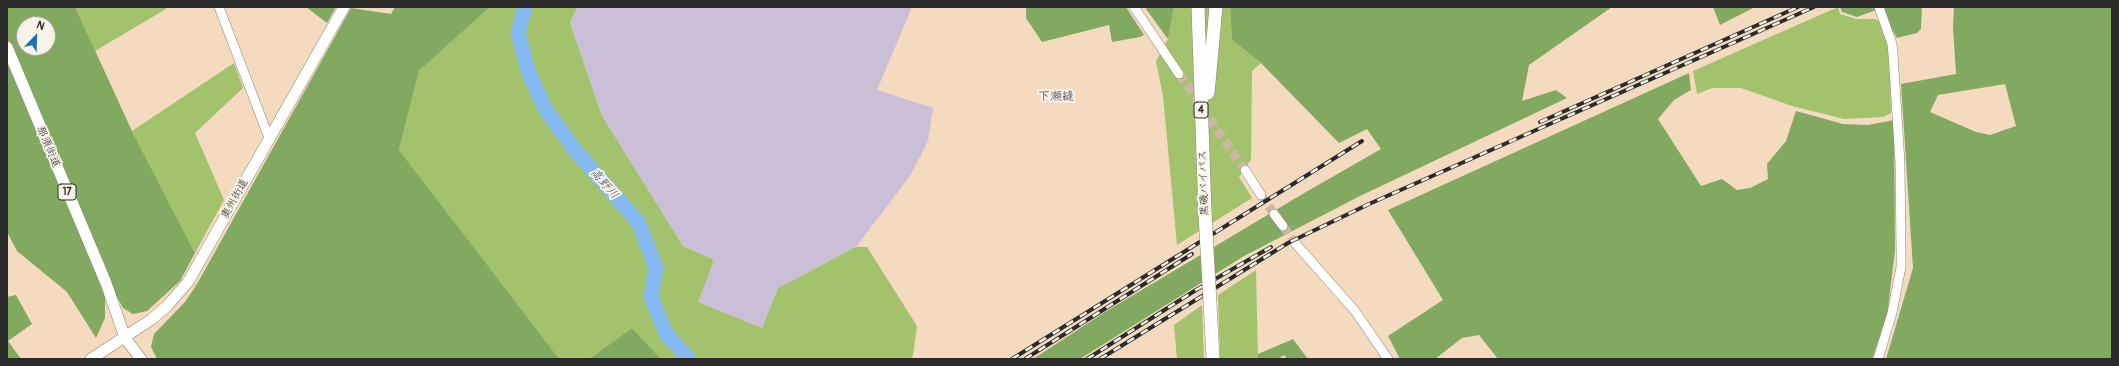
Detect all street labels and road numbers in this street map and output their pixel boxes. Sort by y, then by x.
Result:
road number: 4 [1194,102,1208,118]
street label: 那須街道 [33,124,63,170]
street label: 黒磯バイパス [1196,150,1212,216]
street label: 奥州街道 [219,177,251,221]
road number: 17 [58,184,76,200]

